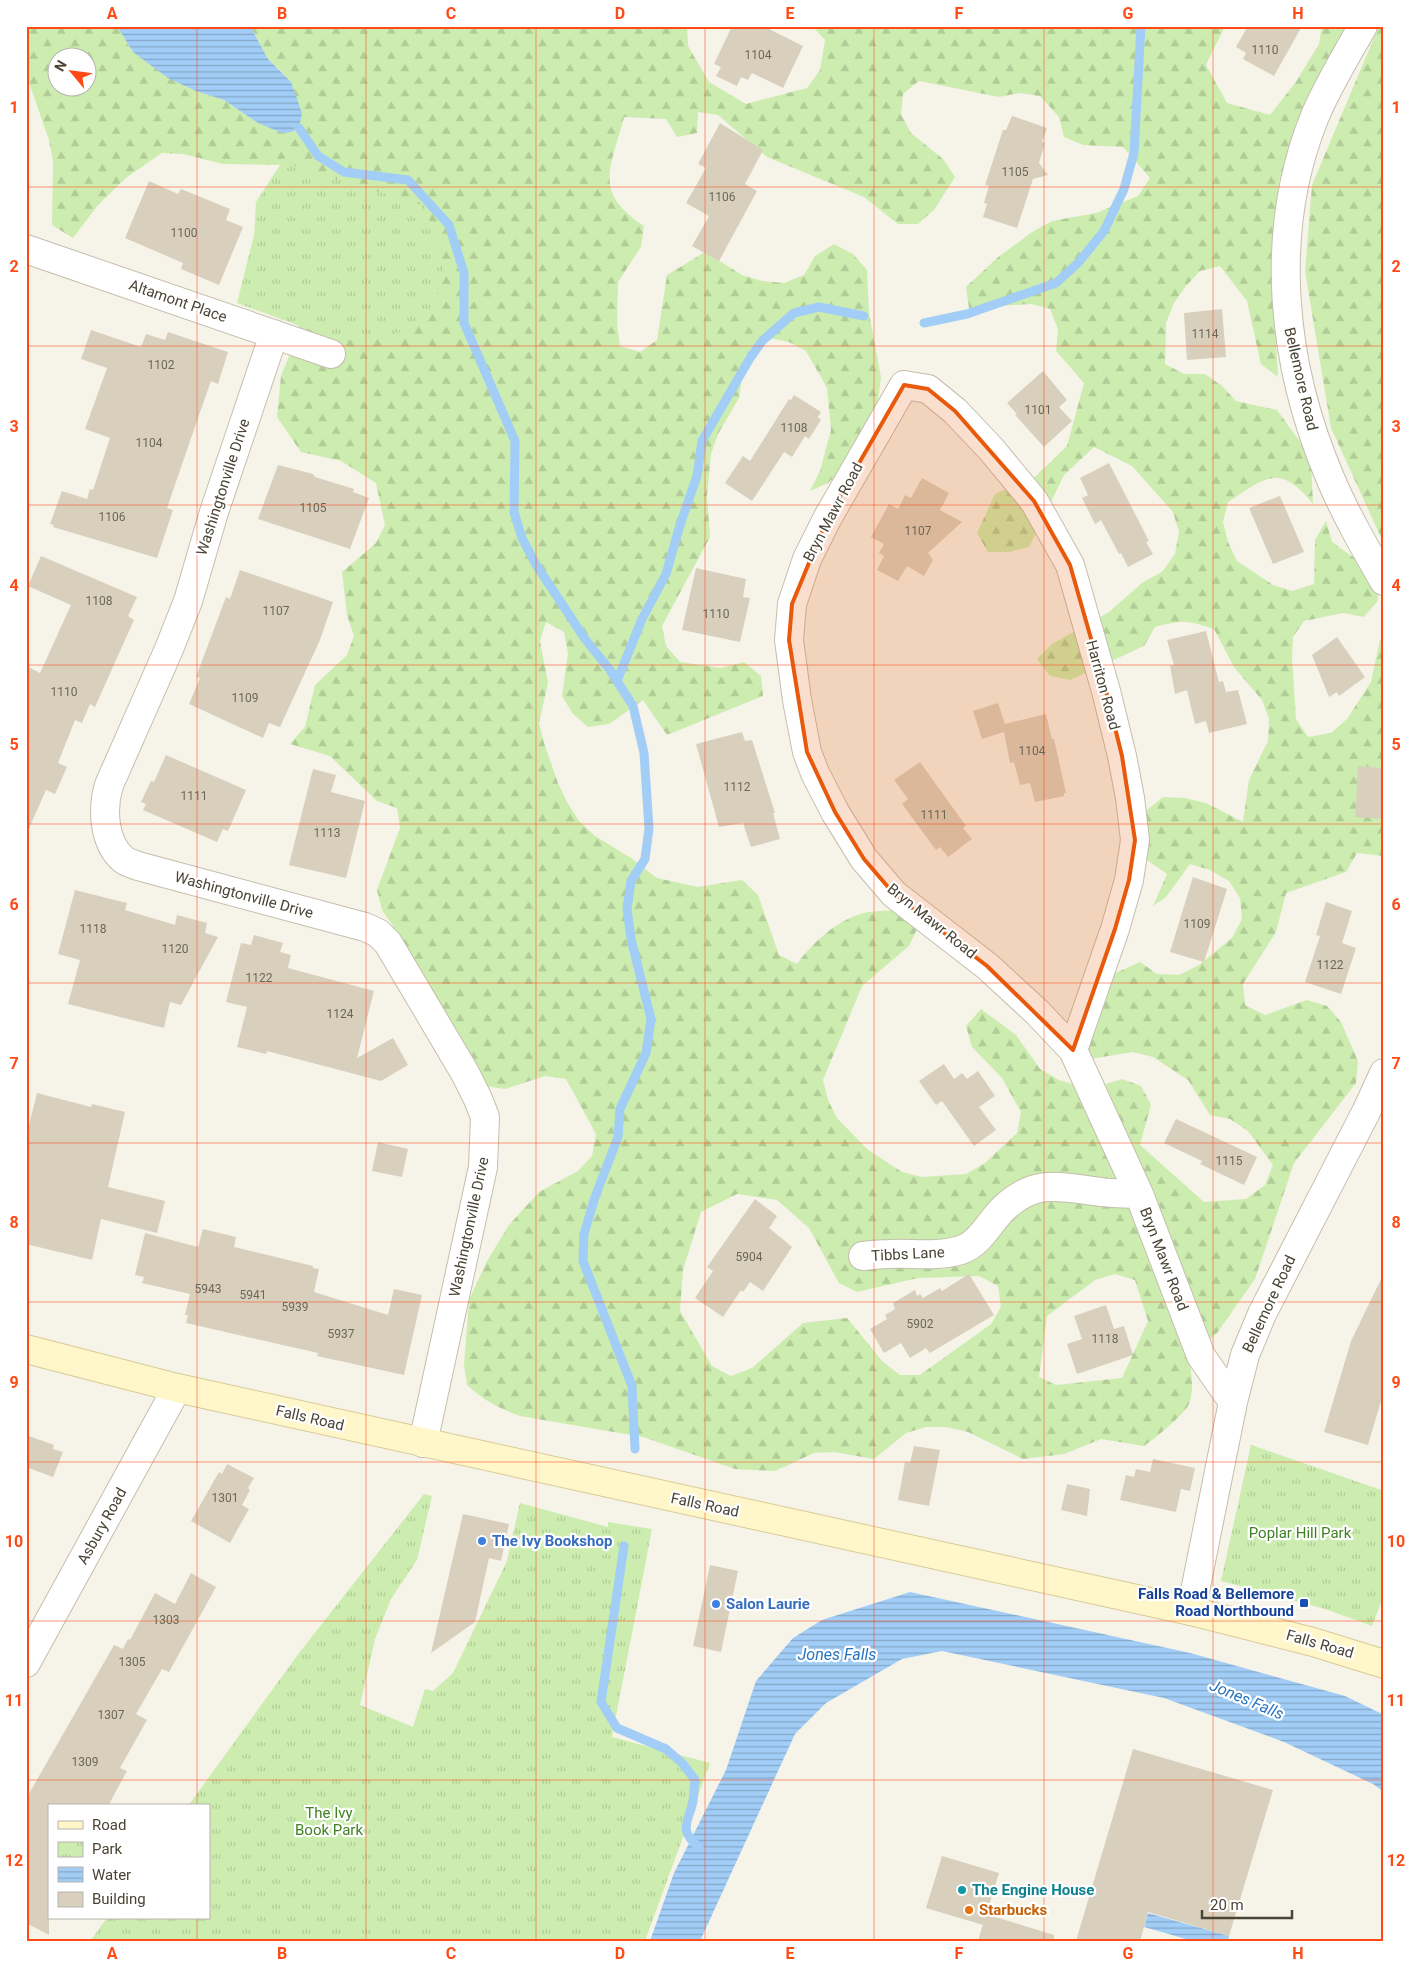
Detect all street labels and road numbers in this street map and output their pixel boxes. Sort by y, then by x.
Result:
street label: Altamont Place [127,276,229,326]
street label: Bellemore Road [1280,326,1322,432]
street label: Washingtonville Drive [192,416,254,558]
street label: Bryn Mawr Road [799,459,867,565]
street label: Harriton Road [1082,638,1124,732]
street label: Washingtonville Drive [173,868,315,922]
street label: Bryn Mawr Road [884,880,980,962]
street label: Washingtonville Drive [445,1155,493,1299]
street label: Bryn Mawr Road [1136,1205,1192,1313]
street label: Tibbs Lane [871,1243,945,1265]
street label: Bellemore Road [1239,1252,1299,1356]
street label: Falls Road [274,1401,346,1435]
street label: Asbury Road [74,1485,130,1567]
street label: Falls Road [669,1489,741,1521]
street label: Falls Road [1284,1626,1356,1662]

